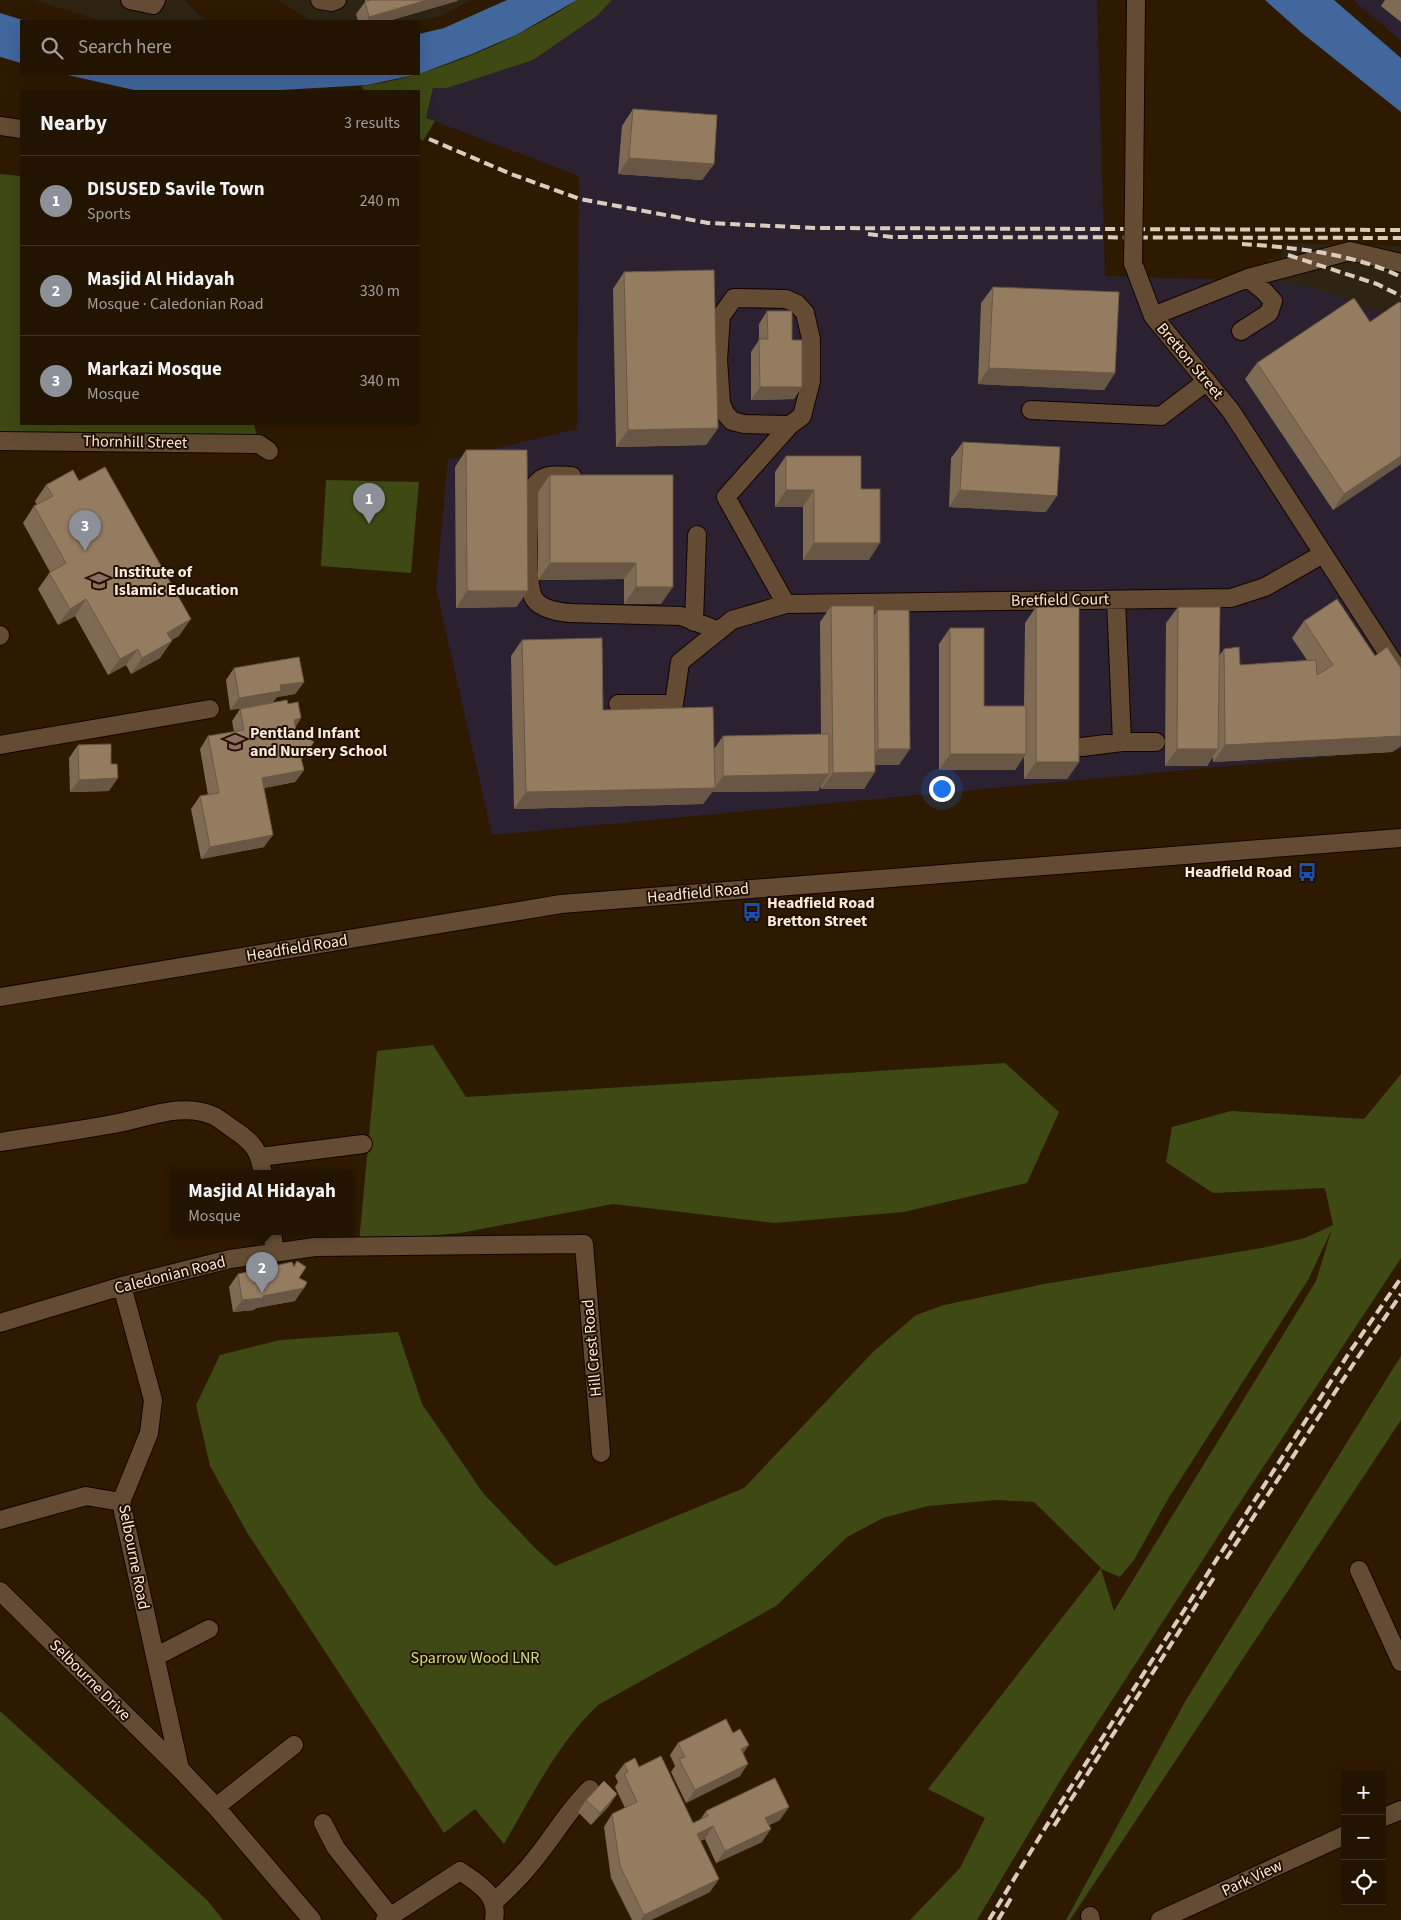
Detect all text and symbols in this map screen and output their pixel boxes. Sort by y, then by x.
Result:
search box [20,20,420,75]
icon: search [38,34,66,62]
text: Search here [78,34,172,61]
text: Nearby [40,108,107,138]
text: 3 results [344,112,400,134]
text: DISUSED Savile Town [87,176,265,203]
text: 1 [52,190,60,212]
text: 240 m [360,190,400,212]
text: Sports [87,203,131,225]
text: Masjid Al Hidayah [87,266,235,293]
text: 2 [52,280,60,302]
text: 330 m [360,280,400,302]
text: Mosque · Caledonian Road [87,293,264,315]
street label: Bretton Street [1152,318,1229,404]
text: Markazi Mosque [87,356,222,383]
text: 3 [52,370,60,392]
text: 340 m [360,370,400,392]
text: Mosque [87,383,140,405]
street label: Thornhill Street [83,430,188,454]
pin: 1 [353,483,385,524]
pin: 3 [69,510,101,551]
place label: Institute of Islamic Education [114,561,239,601]
school or university icon: Institute of Islamic Education [88,570,110,592]
street label: Bretfield Court [1011,588,1110,612]
place label: Pentland Infant and Nursery School [250,722,388,762]
school or university icon: Pentland Infant and Nursery School [224,731,246,753]
your location [929,776,955,802]
place label: Headfield Road [1184,861,1292,883]
bus stop icon: Headfield Road [1296,861,1318,883]
street label: Headfield Road [646,878,750,908]
place label: Headfield Road Bretton Street [767,892,875,932]
bus stop icon: Headfield Road Bretton Street [741,901,763,923]
street label: Headfield Road [245,929,349,967]
popup [171,1170,353,1235]
text: Masjid Al Hidayah [188,1178,336,1205]
text: Mosque [188,1205,241,1227]
street label: Caledonian Road [112,1251,228,1299]
pin: 2 [246,1252,278,1293]
street label: Hill Crest Road [577,1298,607,1398]
street label: Selbourne Road [113,1503,155,1611]
street label: Selbourne Drive [44,1634,136,1726]
park label: Sparrow Wood LNR [411,1647,539,1669]
map controls [1341,1770,1386,1905]
button: + [1341,1770,1386,1815]
button: − [1341,1815,1386,1860]
street label: Park View [1218,1854,1286,1902]
button: locate [1341,1860,1386,1905]

